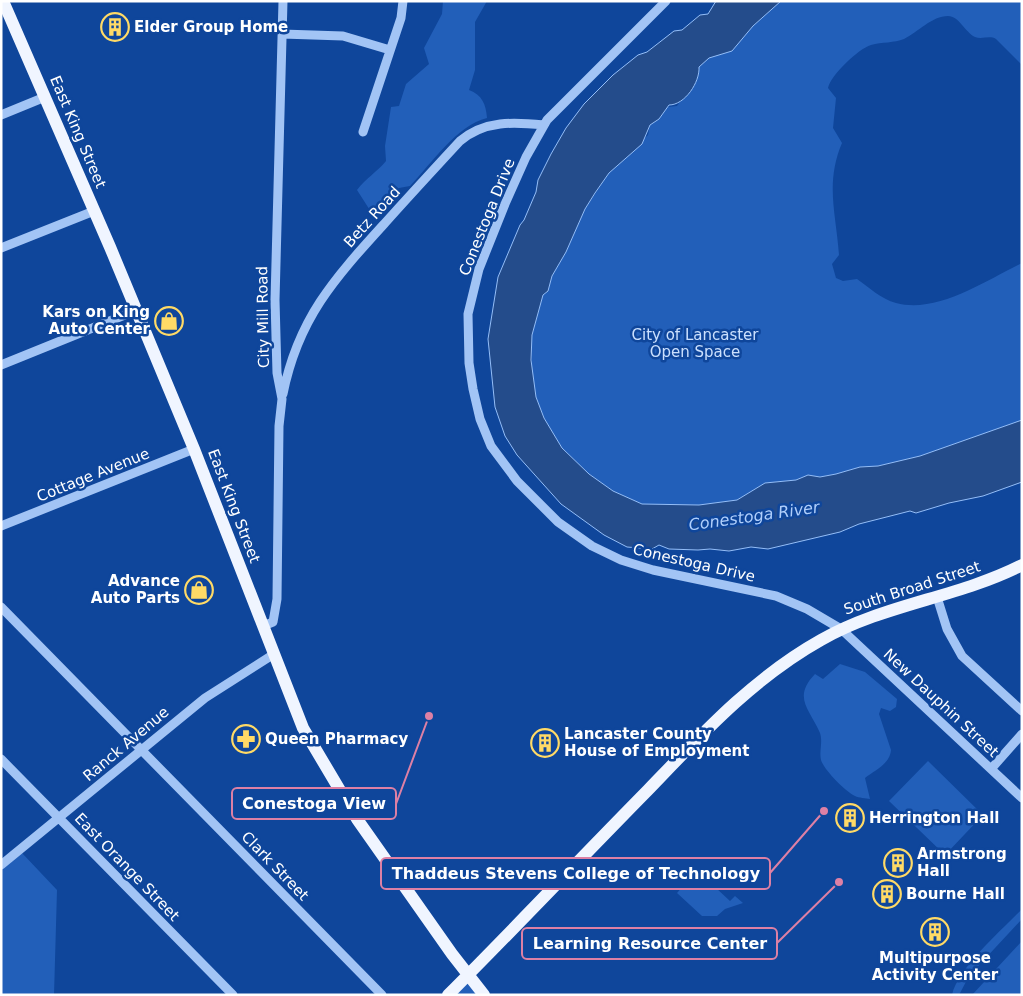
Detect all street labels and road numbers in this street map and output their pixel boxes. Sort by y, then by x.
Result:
street label: East King Street [46,73,110,191]
street label: Conestoga Drive [455,156,519,278]
street label: Betz Road [340,183,404,251]
street label: City Mill Road [253,266,273,368]
street label: Cottage Avenue [34,444,152,506]
street label: East King Street [204,447,264,566]
street label: Conestoga Drive [631,540,757,586]
street label: South Broad Street [841,557,983,619]
street label: New Dauphin Street [880,645,1002,761]
street label: Ranck Avenue [80,703,172,785]
street label: East Orange Street [71,809,183,925]
street label: Clark Street [238,828,312,904]

